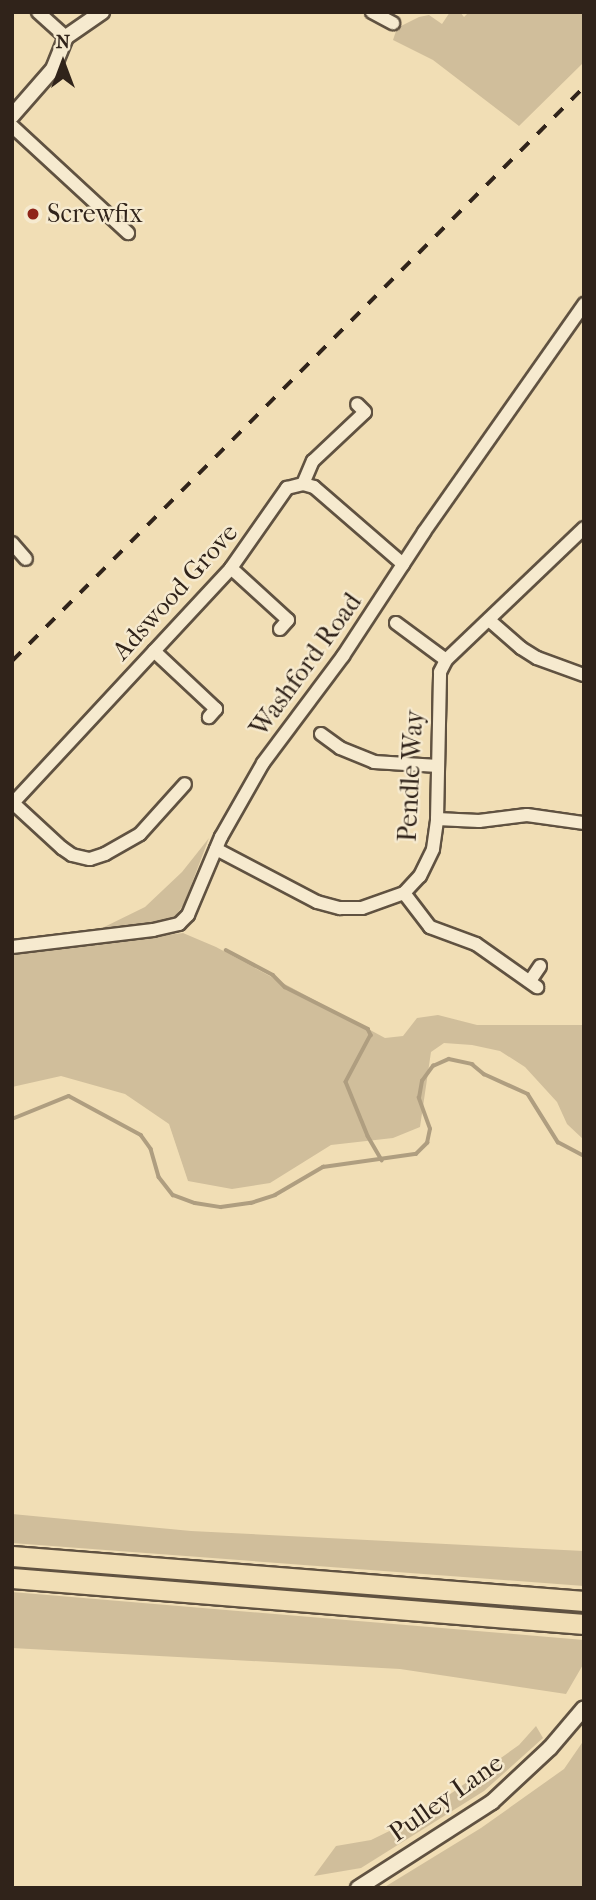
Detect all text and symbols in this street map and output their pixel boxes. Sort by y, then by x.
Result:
north arrow [28,28,98,98]
text: N [56,31,70,53]
place label: Screwfix [47,198,143,230]
marker: Screwfix [25,206,41,222]
street label: Adswood Grove [106,517,244,667]
street label: Washford Road [244,587,368,743]
street label: Pendle Way [392,709,430,843]
street label: Pulley Lane [383,1747,509,1849]

